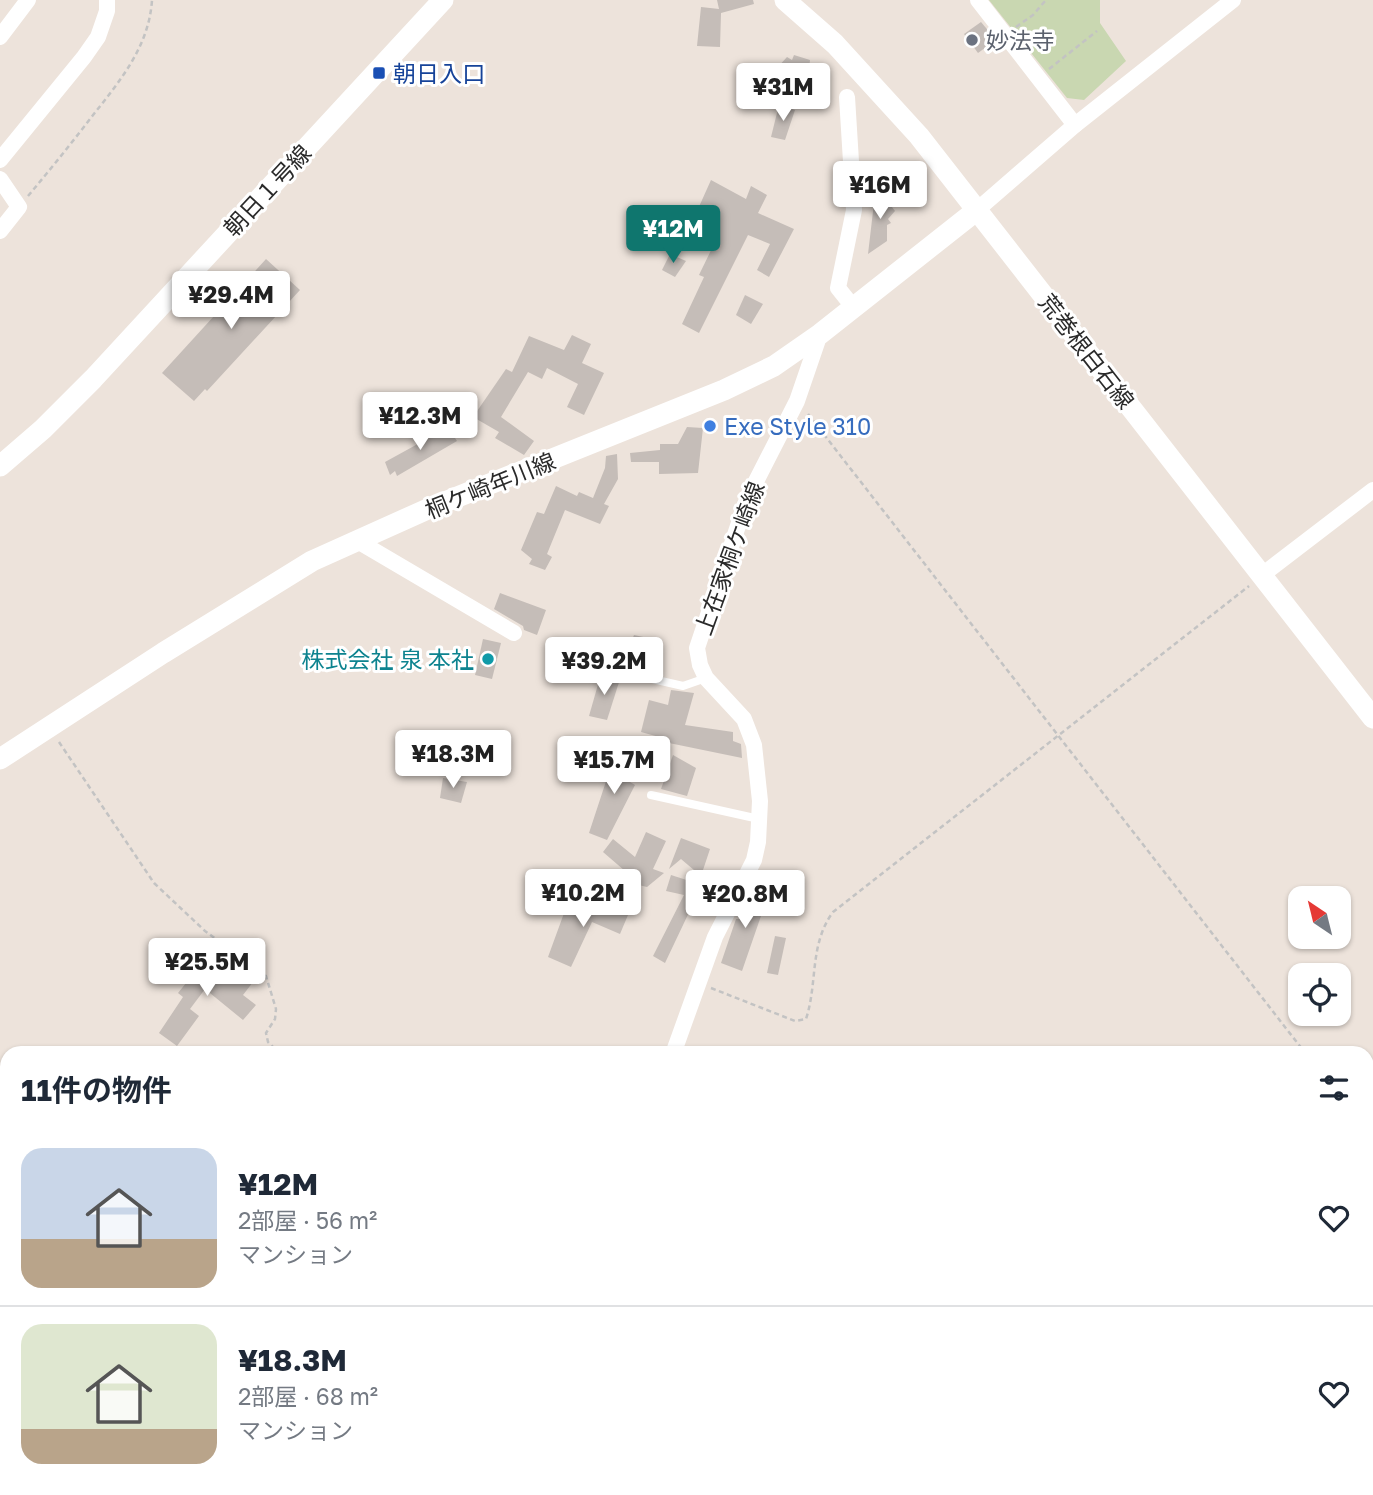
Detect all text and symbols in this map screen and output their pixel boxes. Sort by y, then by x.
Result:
place label: 妙法寺 [986,26,1055,54]
marker: 妙法寺 [964,32,980,48]
place label: 朝日入口 [393,59,485,87]
pin: ¥31M [742,64,824,123]
marker: 朝日入口 [371,65,387,81]
text: ¥31M [752,72,814,100]
street label: 朝日１号線 [218,138,316,242]
pin: ¥16M [839,162,921,221]
text: ¥16M [849,170,911,198]
pin: ¥12M [632,205,714,265]
text: ¥12M [642,214,704,242]
pin: ¥29.4M [174,272,288,331]
text: ¥29.4M [188,280,274,308]
street label: 荒巻根白石線 [1033,288,1141,414]
pin: ¥12.3M [363,392,477,452]
text: ¥12.3M [379,401,461,429]
place label: Exe Style 310 [724,412,871,440]
marker: Exe Style 310 [702,418,718,434]
street label: 桐ケ崎年川線 [421,446,559,524]
street label: 上在家桐ケ崎線 [688,478,770,638]
pin: ¥39.2M [547,638,661,697]
place label: 株式会社 泉 本社 [302,645,474,673]
text: ¥39.2M [561,646,647,674]
marker: 株式会社 泉 本社 [480,651,496,667]
pin: ¥18.3M [396,730,510,790]
pin: ¥15.7M [557,736,671,796]
text: ¥18.3M [411,739,495,767]
text: ¥15.7M [573,745,655,773]
pin: ¥10.2M [526,870,640,929]
pin: ¥20.8M [688,870,802,930]
text: ¥10.2M [541,878,625,906]
text: ¥20.8M [702,879,788,907]
north arrow [1288,886,1351,948]
map controls [1288,886,1351,1026]
pin: ¥25.5M [150,939,264,998]
text: ¥25.5M [164,947,250,975]
button: locate [1288,963,1351,1026]
icon: filters [1315,1069,1353,1107]
text: 11件の物件 [21,1072,172,1108]
text: ¥12M [238,1166,318,1202]
icon: home [77,1176,161,1260]
icon: heart [1315,1199,1353,1237]
text: 2部屋 · 56 m² [238,1206,377,1234]
text: マンション [238,1240,353,1268]
text: ¥18.3M [238,1342,347,1378]
icon: home [77,1352,161,1436]
icon: heart [1315,1375,1353,1413]
text: 2部屋 · 68 m² [238,1382,378,1410]
text: マンション [238,1416,353,1444]

